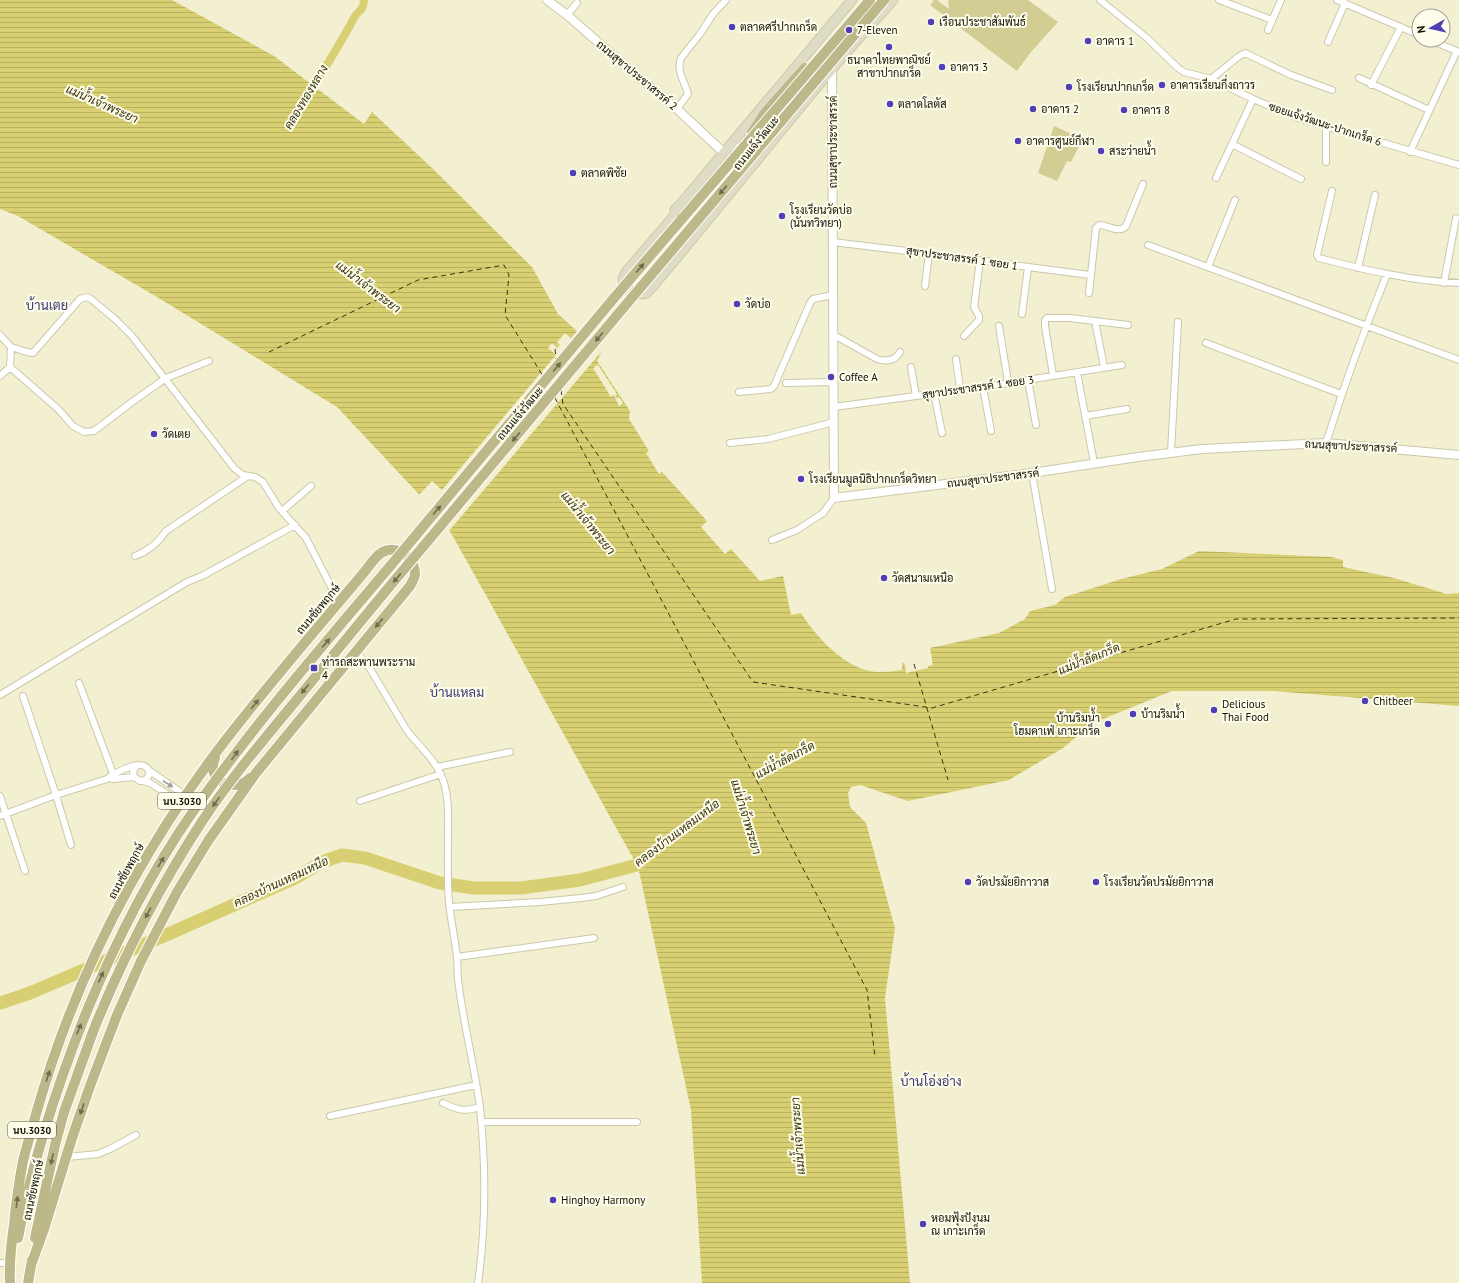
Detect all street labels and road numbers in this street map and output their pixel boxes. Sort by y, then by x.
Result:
street label: ถนนสุขาประชาสรรค์ 2 [592,36,681,115]
street label: ถนนสุขาประชาสรรค์ [825,96,842,188]
street label: ซอยแจ้งวัฒนะ-ปากเกร็ด 6 [1267,97,1384,149]
street label: ถนนแจ้งวัฒนะ [730,113,782,173]
street label: สุขาประชาสรรค์ 1 ซอย 1 [905,242,1019,275]
street label: สุขาประชาสรรค์ 1 ซอย 3 [921,371,1035,404]
street label: ถนนแจ้งวัฒนะ [494,383,547,443]
street label: ถนนสุขาประชาสรรค์ [1304,436,1398,457]
street label: ถนนสุขาประชาสรรค์ [946,464,1040,493]
street label: ถนนชัยพฤกษ์ [292,580,343,637]
road number: นบ.3030 [158,793,206,809]
street label: ถนนชัยพฤกษ์ [104,840,147,901]
road number: นบ.3030 [8,1122,56,1138]
street label: ถนนชัยพฤกษ์ [19,1158,46,1222]

